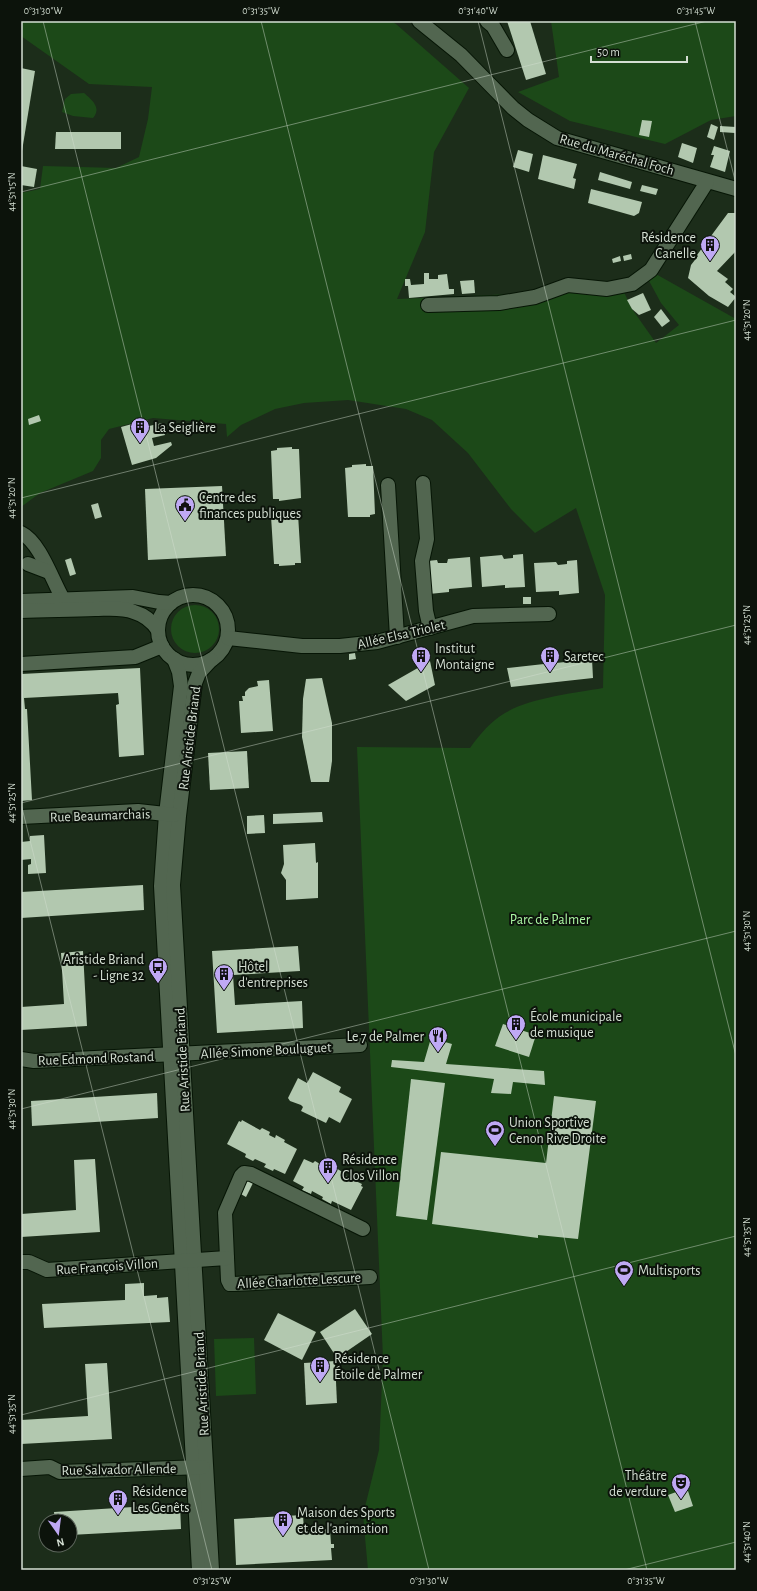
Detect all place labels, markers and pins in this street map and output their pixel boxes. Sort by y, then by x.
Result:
place label: Résidence Canelle [641,231,696,261]
building icon: Résidence Canelle [699,234,721,262]
building icon: La Seiglière [129,416,151,444]
place label: La Seiglière [154,421,216,435]
place label: Centre des finances publiques [199,491,301,521]
public building icon: Centre des finances publiques [174,494,196,522]
place label: Institut Montaigne [435,642,495,672]
building icon: Institut Montaigne [410,645,432,673]
building icon: Saretec [539,645,561,673]
place label: Saretec [564,650,604,664]
place label: Aristide Briand - Ligne 32 [63,953,144,983]
bus stop icon: Aristide Briand - Ligne 32 [147,956,169,984]
place label: Hôtel d'entreprises [238,960,308,990]
building icon: Hôtel d'entreprises [213,963,235,991]
place label: École municipale de musique [530,1007,622,1040]
building icon: École municipale de musique [505,1013,527,1041]
restaurant icon: Le 7 de Palmer [427,1025,449,1053]
place label: Le 7 de Palmer [346,1030,424,1044]
place label: Union Sportive Cenon Rive Droite [509,1116,606,1146]
sports icon: Union Sportive Cenon Rive Droite [484,1119,506,1147]
place label: Résidence Clos Villon [342,1153,399,1183]
building icon: Résidence Clos Villon [317,1156,339,1184]
sports icon: Multisports [613,1259,635,1287]
place label: Multisports [638,1264,700,1278]
place label: Résidence Étoile de Palmer [334,1352,423,1382]
building icon: Résidence Étoile de Palmer [309,1355,331,1383]
place label: Théâtre de verdure [609,1469,667,1499]
theatre icon: Théâtre de verdure [670,1472,692,1500]
place label: Résidence Les Genêts [132,1485,189,1515]
building icon: Résidence Les Genêts [107,1488,129,1516]
place label: Maison des Sports et de l'animation [297,1506,395,1536]
building icon: Maison des Sports et de l'animation [272,1509,294,1537]

